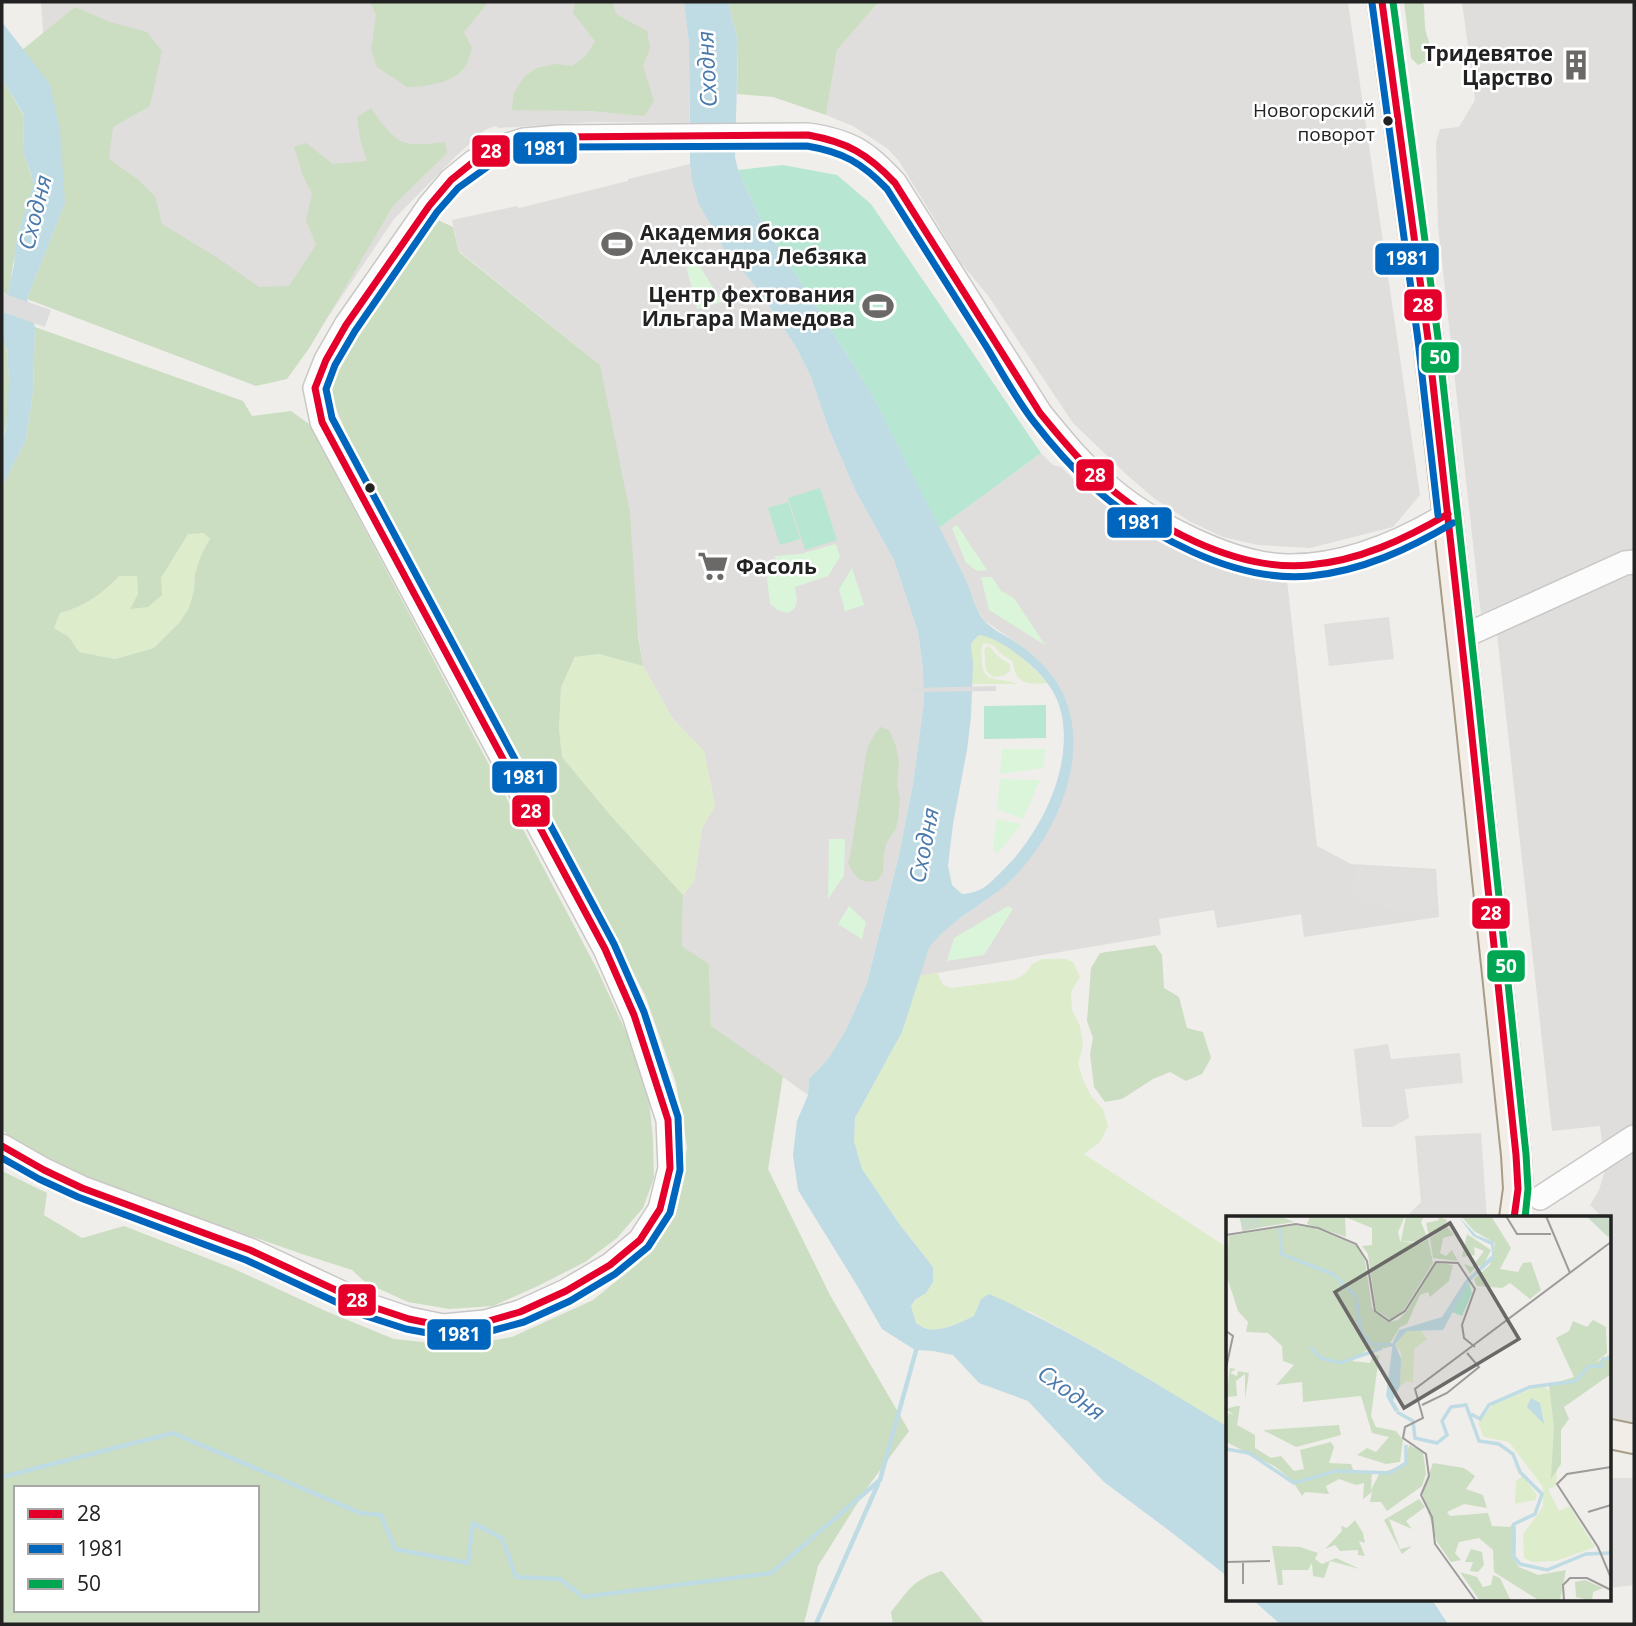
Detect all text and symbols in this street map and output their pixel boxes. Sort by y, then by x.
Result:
water label: Сходня [688,30,724,108]
place label: Тридевятое Царство [1423,39,1553,91]
building icon: Тридевятое Царство [1559,48,1593,82]
place label: Новогорский поворот [1253,97,1375,147]
marker: Новогорский поворот [1381,114,1395,128]
line badge: 1981 [512,131,578,165]
line badge: 28 [471,134,511,168]
text: 1981 [523,135,567,161]
text: 28 [480,138,502,164]
water label: Сходня [9,171,59,253]
place label: Академия бокса Александра Лебзяка [640,218,867,270]
sports icon: Академия бокса Александра Лебзяка [600,227,634,261]
line badge: 1981 [1374,242,1440,276]
text: 1981 [1385,245,1429,271]
place label: Центр фехтования Ильгара Мамедова [642,280,855,332]
line badge: 28 [1403,288,1443,322]
sports icon: Центр фехтования Ильгара Мамедова [861,289,895,323]
text: 28 [1412,292,1434,318]
line badge: 50 [1420,341,1460,374]
text: 50 [1429,344,1451,370]
line badge: 28 [1075,458,1115,492]
text: 28 [1084,462,1106,488]
unlabelled marker [363,481,377,495]
line badge: 1981 [1106,506,1173,539]
text: 1981 [1117,509,1161,535]
supermarket icon: Фасоль [696,549,730,583]
place label: Фасоль [736,552,817,580]
line badge: 1981 [491,760,558,794]
text: 1981 [502,764,546,790]
line badge: 28 [511,794,551,828]
text: 28 [520,798,542,824]
water label: Сходня [900,804,946,886]
line badge: 28 [1471,897,1511,930]
text: 28 [1480,900,1502,926]
line badge: 50 [1486,949,1526,983]
text: 50 [1495,953,1517,979]
inset map [1226,1216,1612,1602]
line badge: 28 [337,1283,377,1317]
text: 28 [346,1287,368,1313]
line badge: 1981 [426,1318,492,1351]
text: 1981 [437,1321,481,1347]
water label: Сходня [1032,1357,1112,1427]
legend [14,1486,259,1612]
text: 28 [77,1499,101,1527]
text: 1981 [77,1534,125,1562]
text: 50 [77,1569,101,1597]

